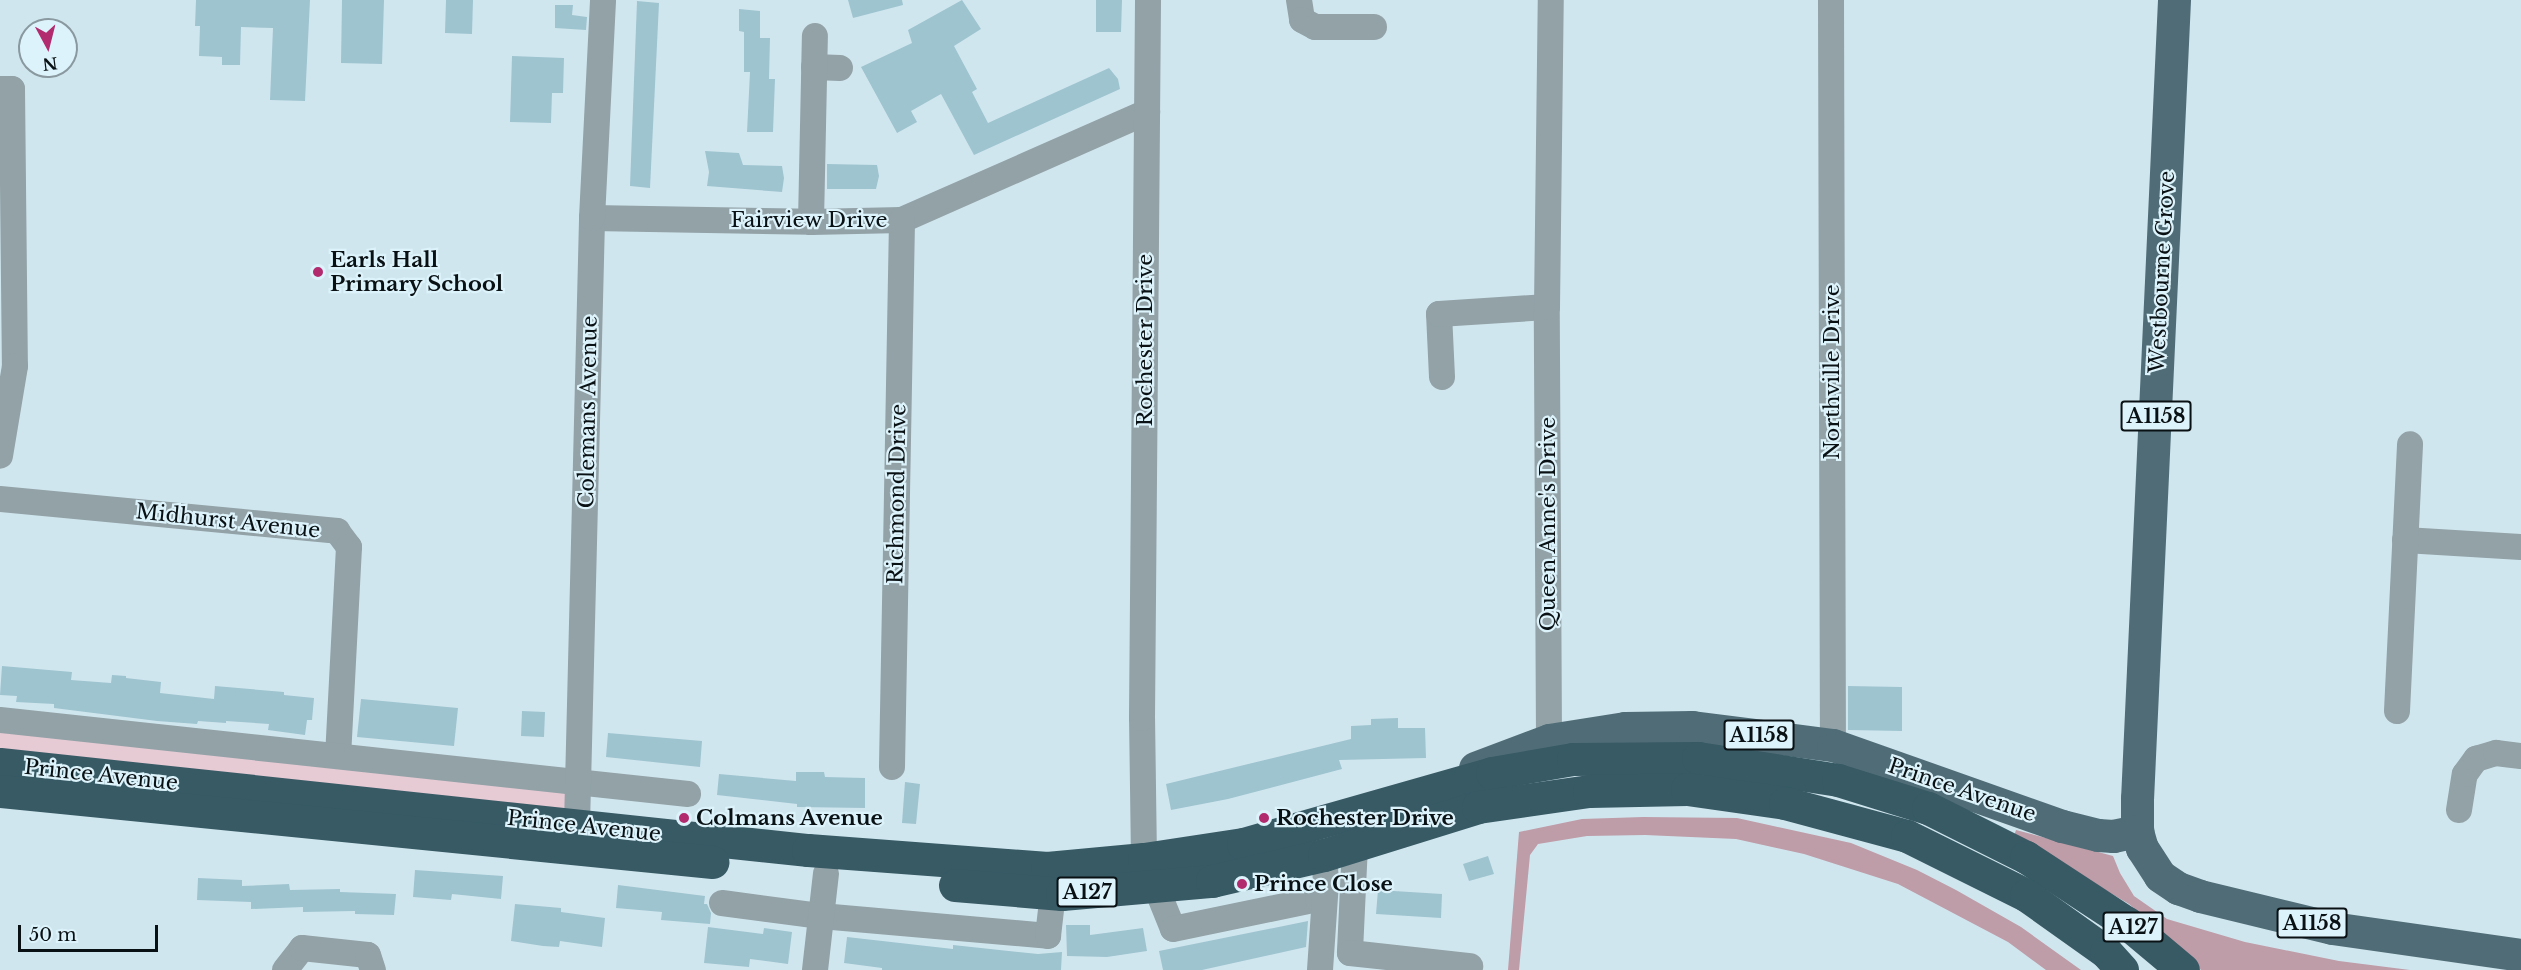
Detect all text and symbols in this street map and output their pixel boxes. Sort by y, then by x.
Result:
north arrow [18,18,78,78]
text: N [41,53,59,75]
street label: Westbourne Grove [2144,170,2180,374]
street label: Fairview Drive [730,207,888,233]
place label: Earls Hall Primary School [330,247,504,297]
street label: Rochester Drive [1132,253,1158,427]
marker: Earls Hall Primary School [311,265,325,279]
street label: Northville Drive [1819,284,1845,460]
street label: Colemans Avenue [574,315,602,509]
road number: A1158 [2120,399,2192,433]
street label: Richmond Drive [883,404,911,584]
street label: Queen Anne's Drive [1535,416,1561,632]
street label: Midhurst Avenue [134,499,322,543]
road number: A1158 [1723,718,1795,752]
street label: Prince Avenue [1884,753,2040,827]
street label: Prince Avenue [22,754,180,796]
street label: Prince Avenue [505,805,663,847]
place label: Colmans Avenue [696,805,884,831]
place label: Rochester Drive [1276,805,1454,831]
marker: Colmans Avenue [677,811,691,825]
marker: Rochester Drive [1257,811,1271,825]
place label: Prince Close [1254,871,1393,897]
road number: A127 [1056,875,1118,909]
marker: Prince Close [1235,877,1249,891]
road number: A1158 [2276,906,2348,940]
road number: A127 [2102,910,2164,944]
scale bar [21,913,160,951]
text: 50 m [29,924,77,946]

